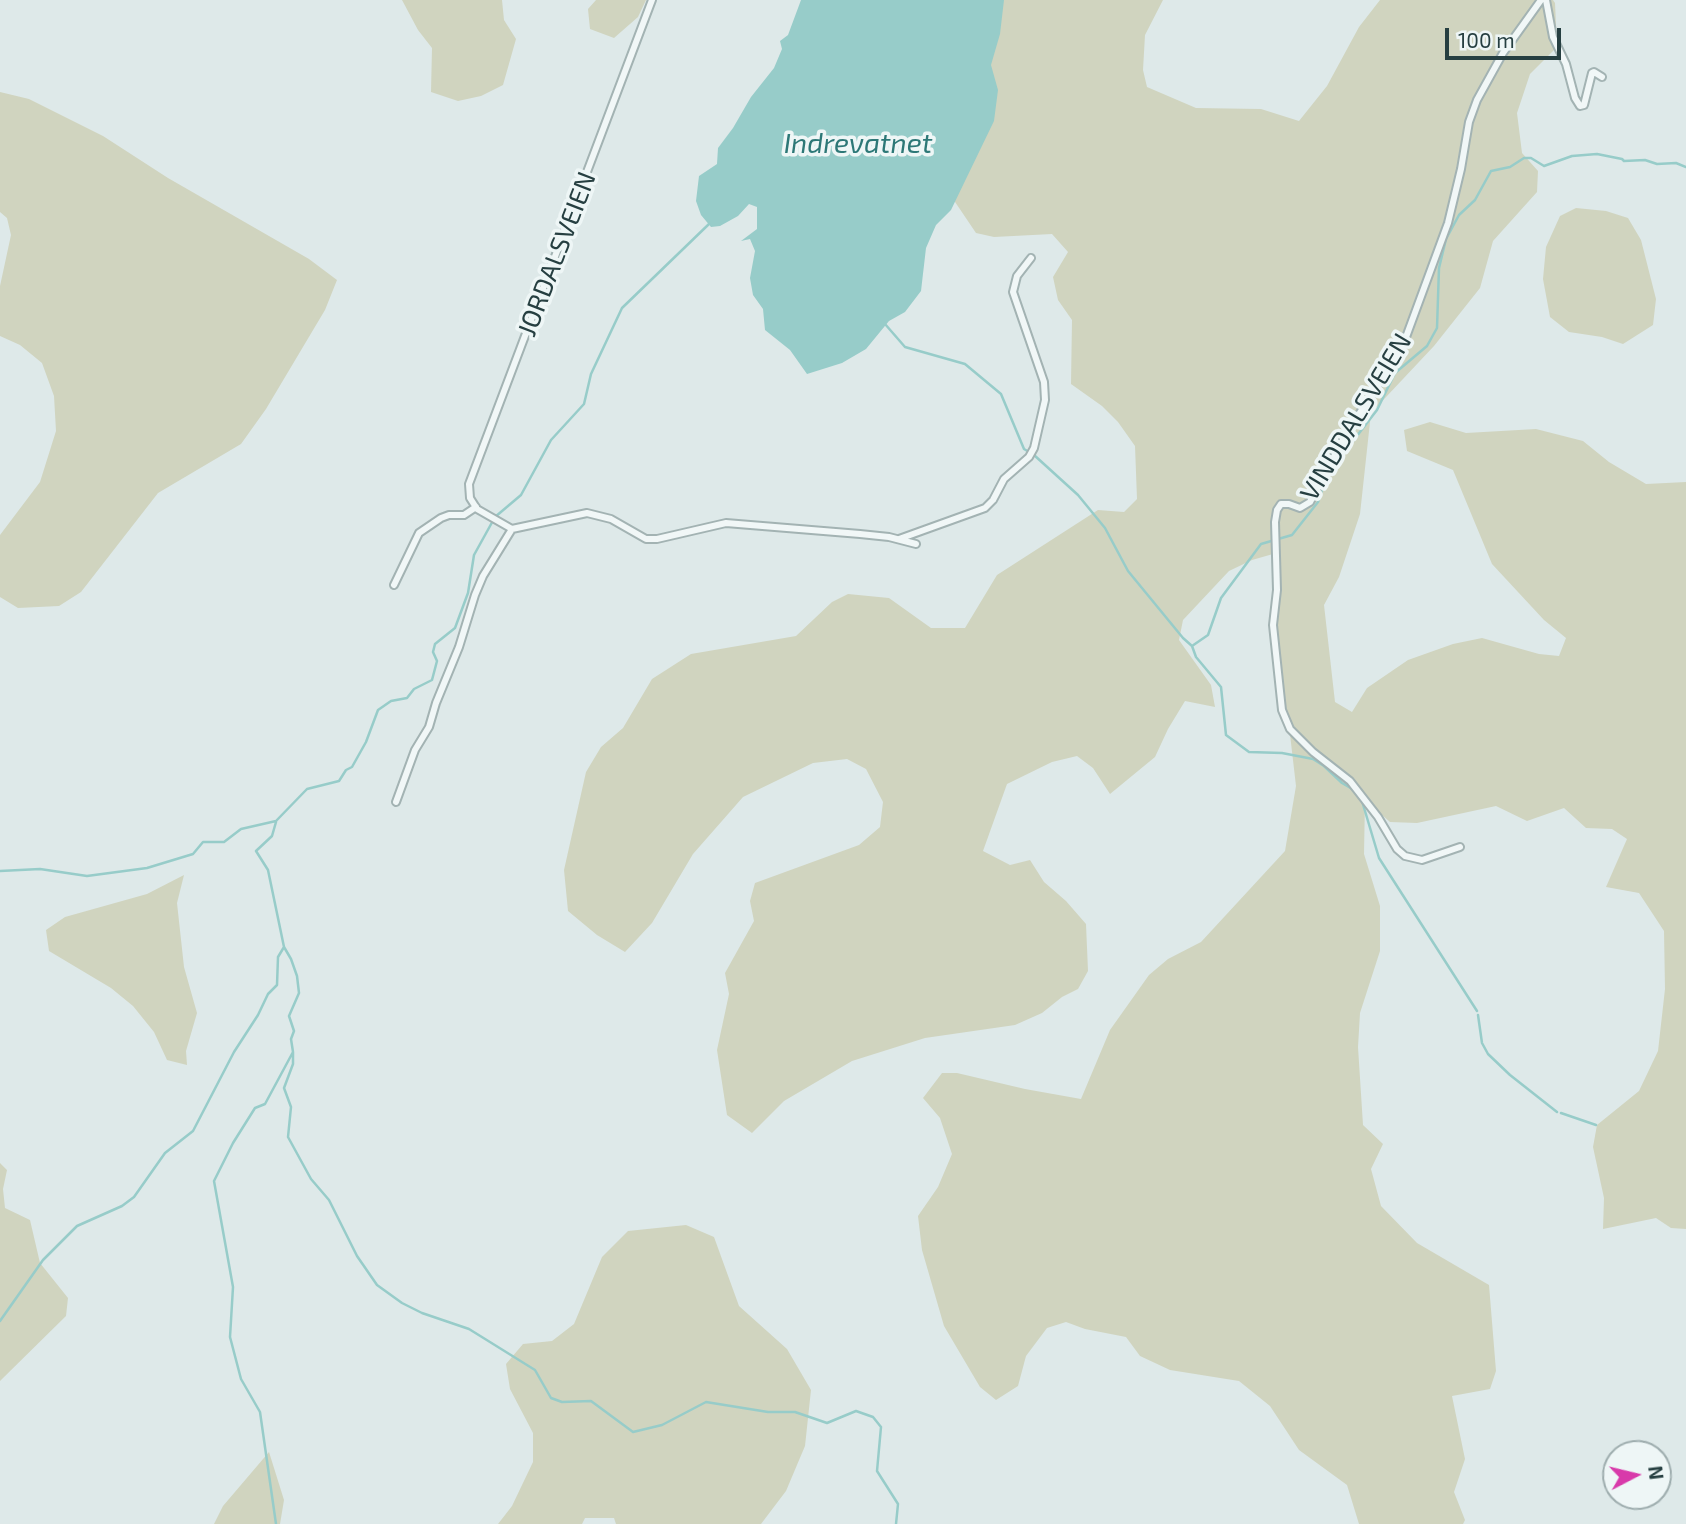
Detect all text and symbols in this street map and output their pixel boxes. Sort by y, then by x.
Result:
scale bar [1448,14,1564,58]
text: 100 m [1458,27,1515,52]
water label: Indrevatnet [784,127,932,161]
street label: JORDALSVEIEN [511,167,603,341]
street label: VINDDALSVEIEN [1294,328,1418,506]
north arrow [1602,1440,1672,1510]
text: N [1644,1464,1669,1481]

